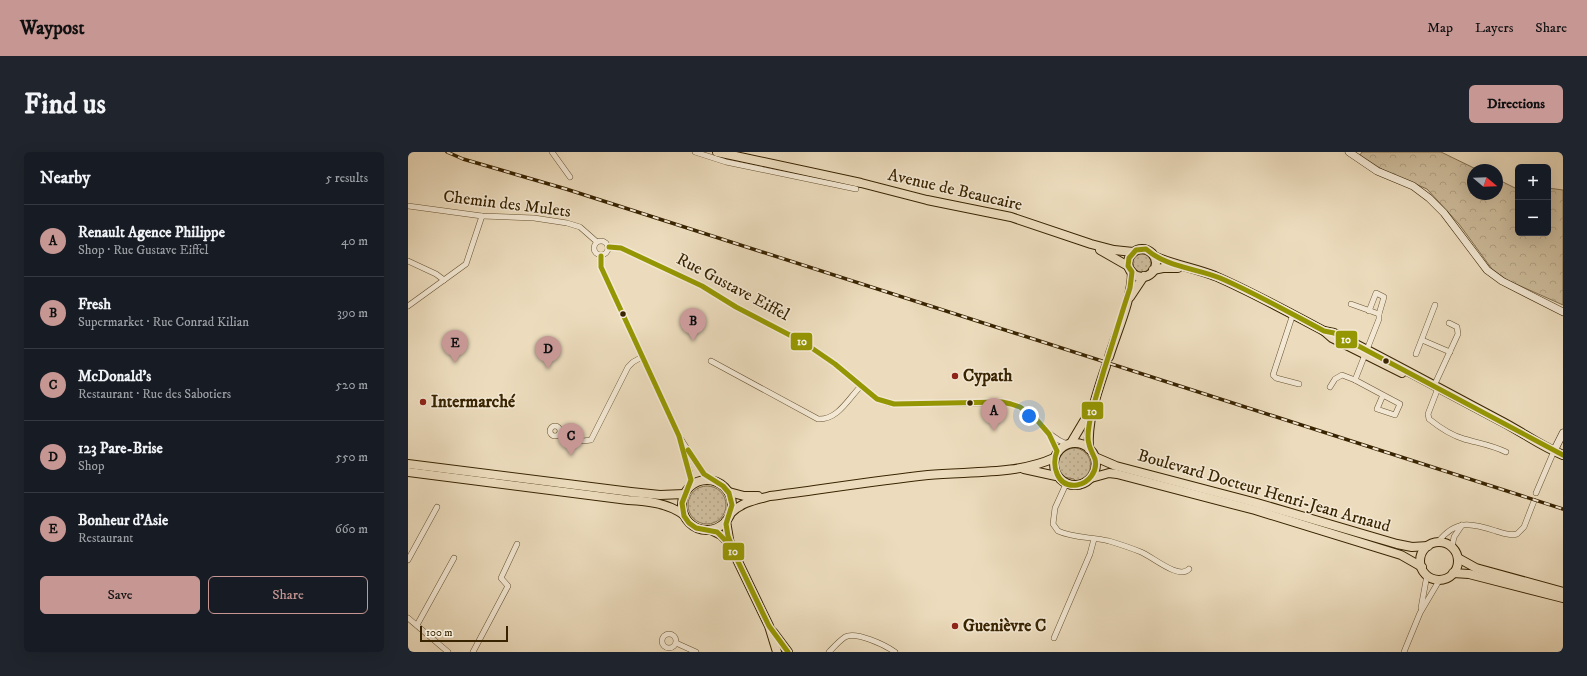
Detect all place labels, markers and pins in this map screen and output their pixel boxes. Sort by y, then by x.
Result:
pin: B [680,308,706,341]
unlabelled marker [618,309,628,319]
pin: E [442,330,468,363]
pin: D [535,336,561,369]
unlabelled marker [1381,356,1391,366]
place label: Cypath [963,365,1012,387]
marker: Cypath [950,371,960,381]
place label: Intermarché [431,391,516,413]
marker: Intermarché [418,397,428,407]
unlabelled marker [965,398,975,408]
pin: A [981,398,1007,431]
pin: C [558,423,584,456]
place label: Guenièvre C [963,615,1046,637]
marker: Guenièvre C [950,621,960,631]

